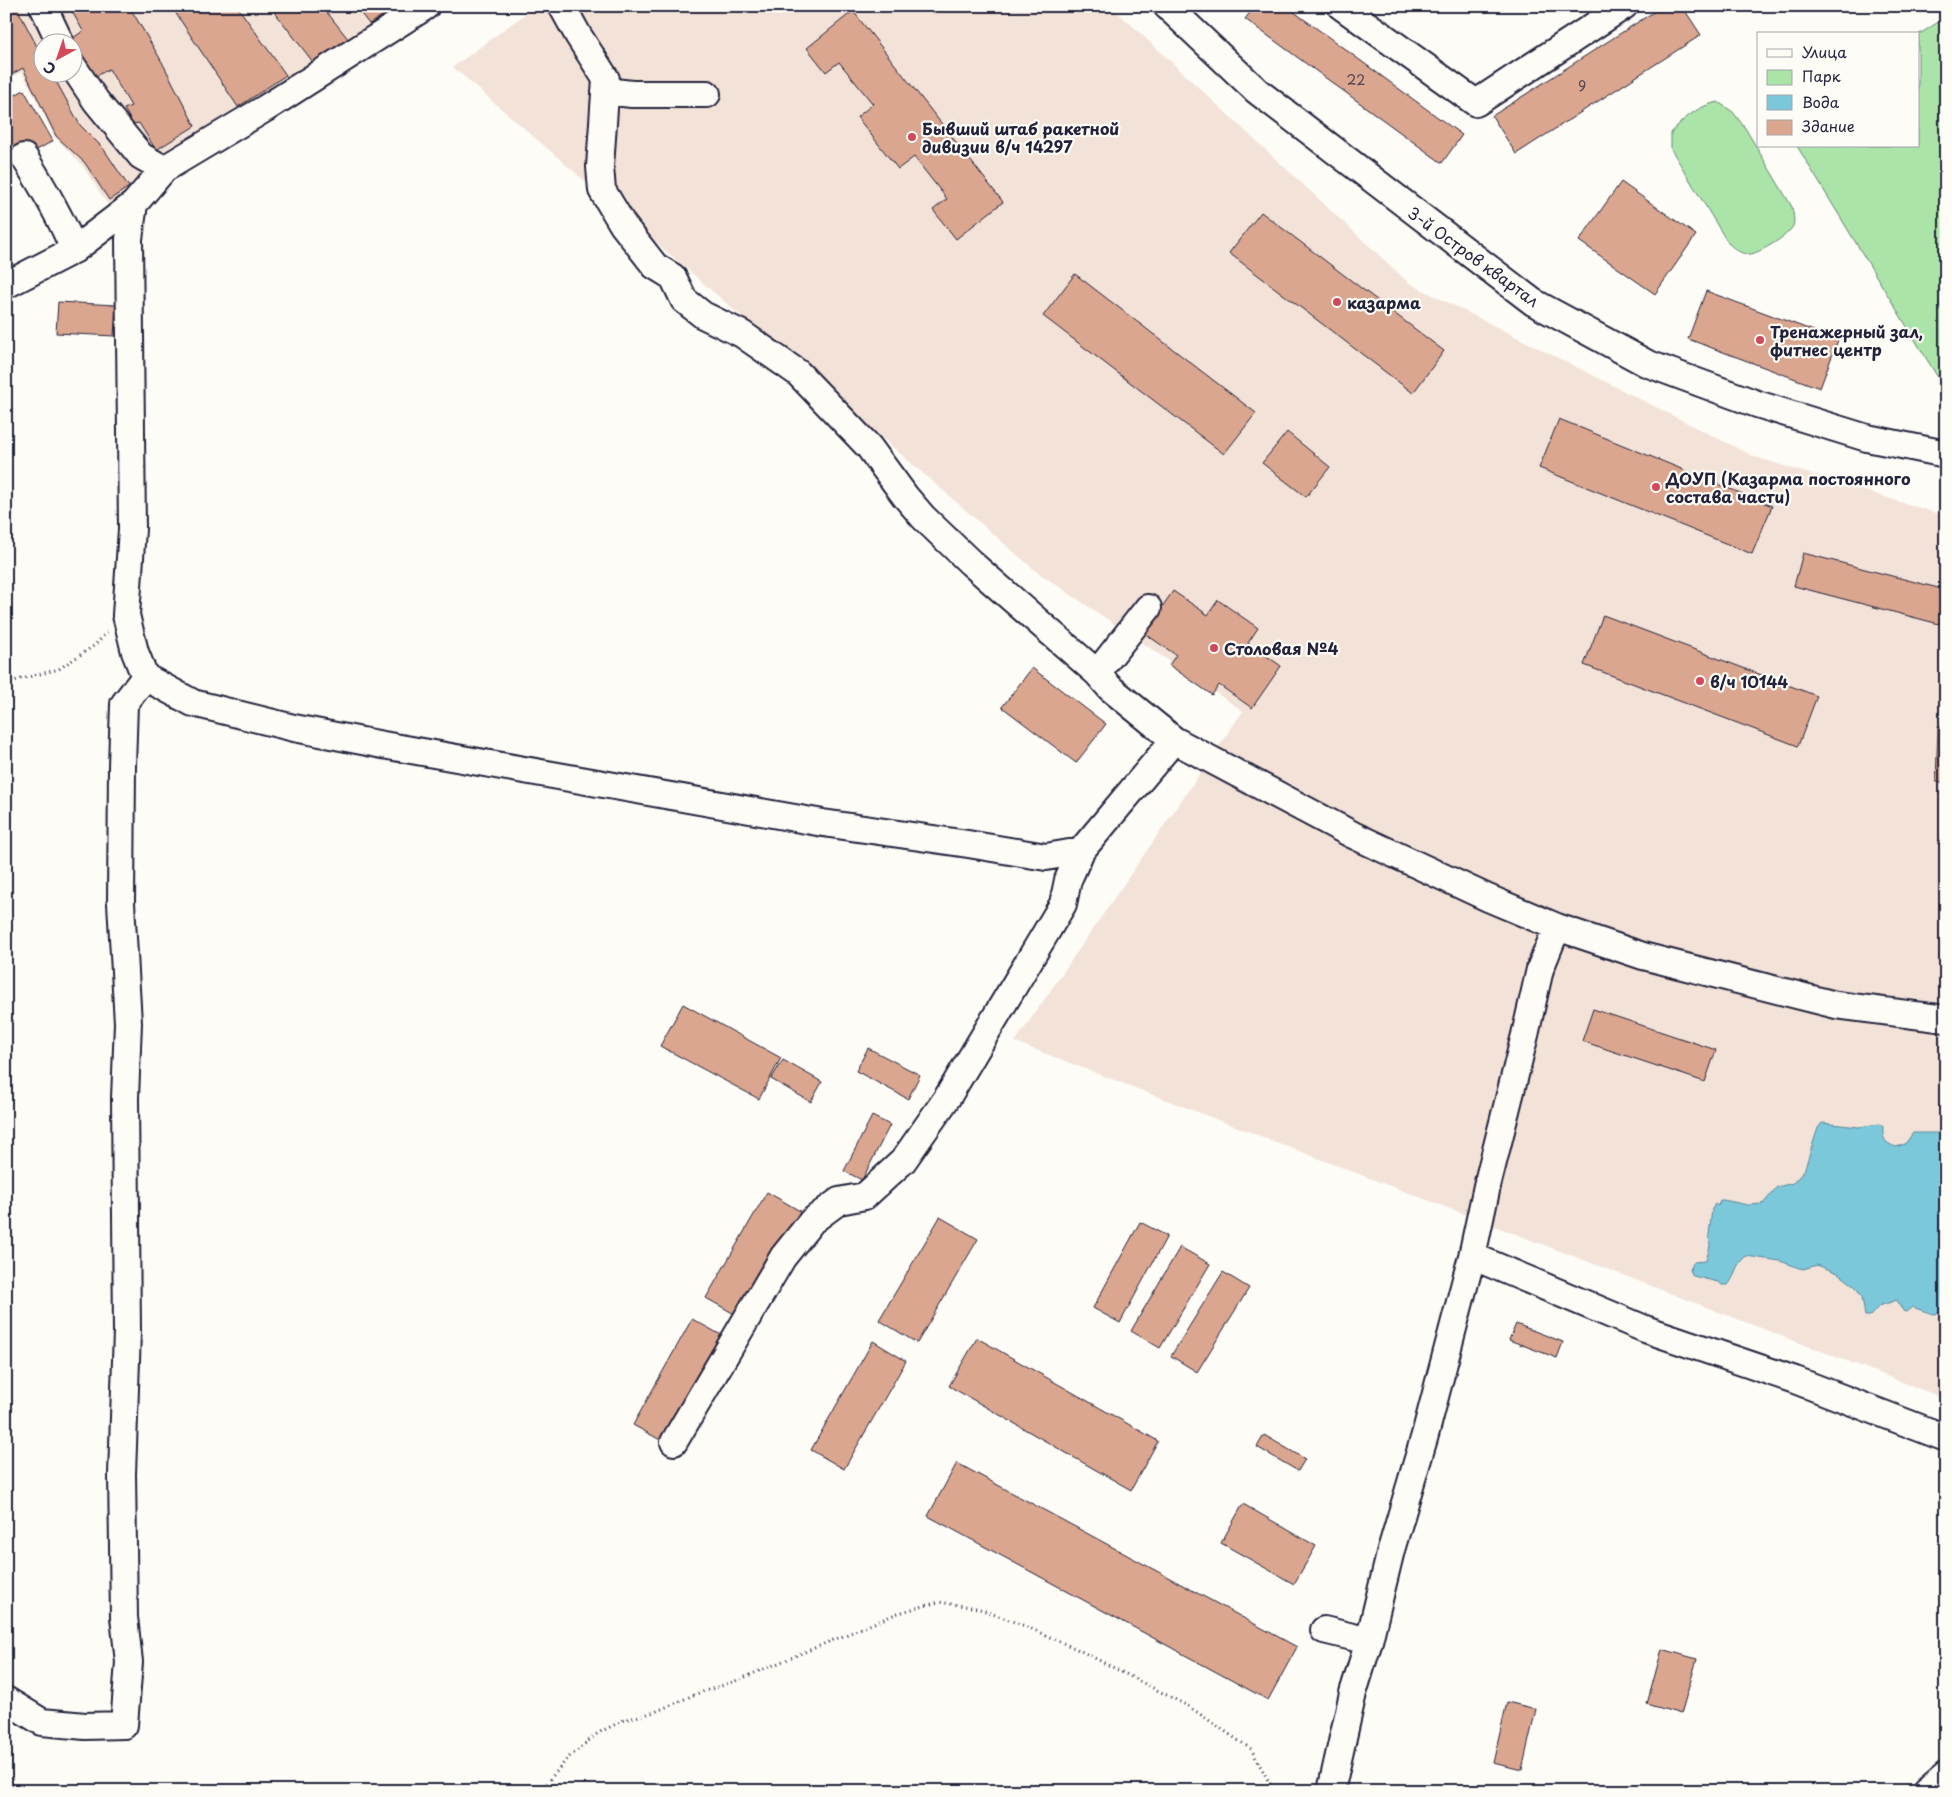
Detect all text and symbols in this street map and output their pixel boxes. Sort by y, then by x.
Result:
north arrow [32,32,82,82]
legend [1757,32,1920,148]
text: Улица [1802,40,1847,63]
text: С [39,57,60,80]
text: Парк [1802,64,1841,87]
house number: 22 [1347,69,1365,90]
house number: 9 [1578,75,1586,96]
text: Вода [1802,90,1840,113]
text: Здание [1802,114,1855,137]
place label: Бывший штаб ракетной дивизии в/ч 14297 [922,116,1119,158]
marker: Бывший штаб ракетной дивизии в/ч 14297 [906,131,918,143]
street label: 3-й Остров квартал [1403,200,1545,312]
place label: казарма [1347,290,1421,314]
marker: казарма [1331,296,1343,308]
place label: Тренажерный зал, фитнес центр [1770,319,1923,361]
marker: Тренажерный зал, фитнес центр [1754,334,1766,346]
place label: ДОУП (Казарма постоянного состава части) [1665,466,1911,508]
marker: ДОУП (Казарма постоянного состава части) [1650,481,1662,493]
place label: Столовая №4 [1224,636,1339,660]
marker: Столовая №4 [1208,642,1220,654]
place label: в/ч 10144 [1710,669,1788,693]
marker: в/ч 10144 [1694,675,1706,687]

